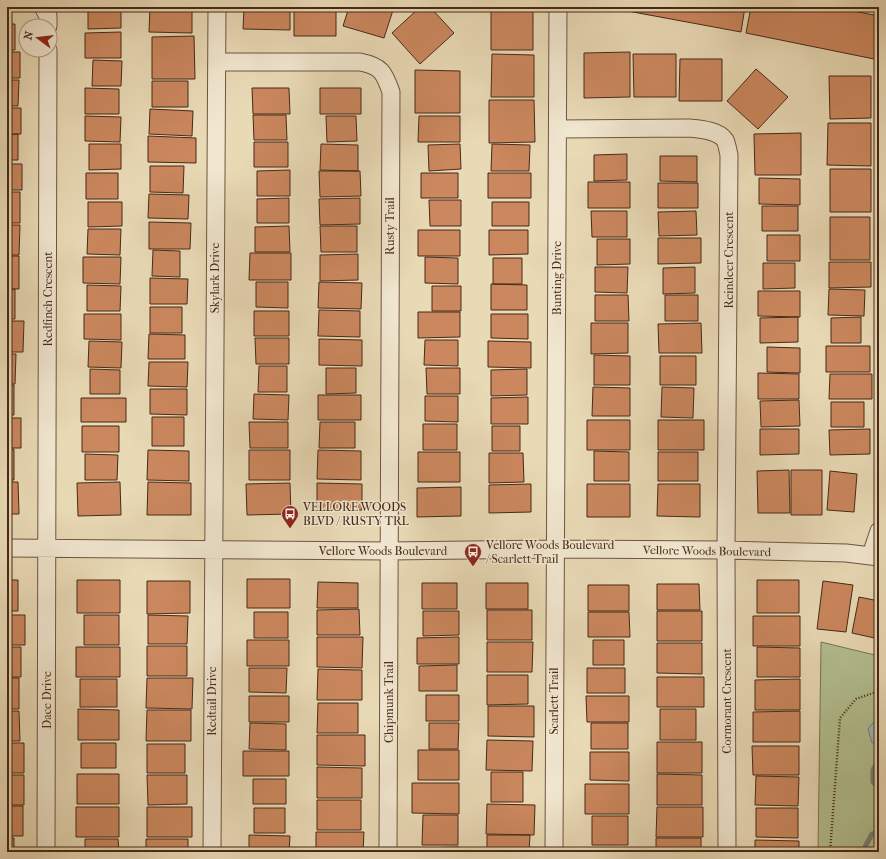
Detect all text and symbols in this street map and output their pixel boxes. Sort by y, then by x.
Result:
north arrow [18,18,58,58]
text: N [21,29,36,41]
street label: Rusty Trail [383,196,397,255]
street label: Reindeer Crescent [722,211,736,308]
street label: Bunting Drive [550,241,564,315]
street label: Skylark Drive [208,243,222,313]
street label: Redfinch Crescent [41,251,55,347]
place label: VELLORE WOODS BLVD / RUSTY TRL [302,500,410,528]
bus stop icon: VELLORE WOODS BLVD / RUSTY TRL [280,504,300,529]
place label: Vellore Woods Boulevard / Scarlett Trail [485,538,615,566]
bus stop icon: Vellore Woods Boulevard / Scarlett Trail [463,542,483,567]
street label: Vellore Woods Boulevard [642,543,772,559]
street label: Vellore Woods Boulevard [318,544,448,558]
street label: Cormorant Crescent [720,648,734,754]
street label: Chipmunk Trail [382,660,396,743]
street label: Redtail Drive [205,666,219,736]
street label: Scarlett Trail [547,667,561,735]
street label: Dace Drive [40,671,54,729]

